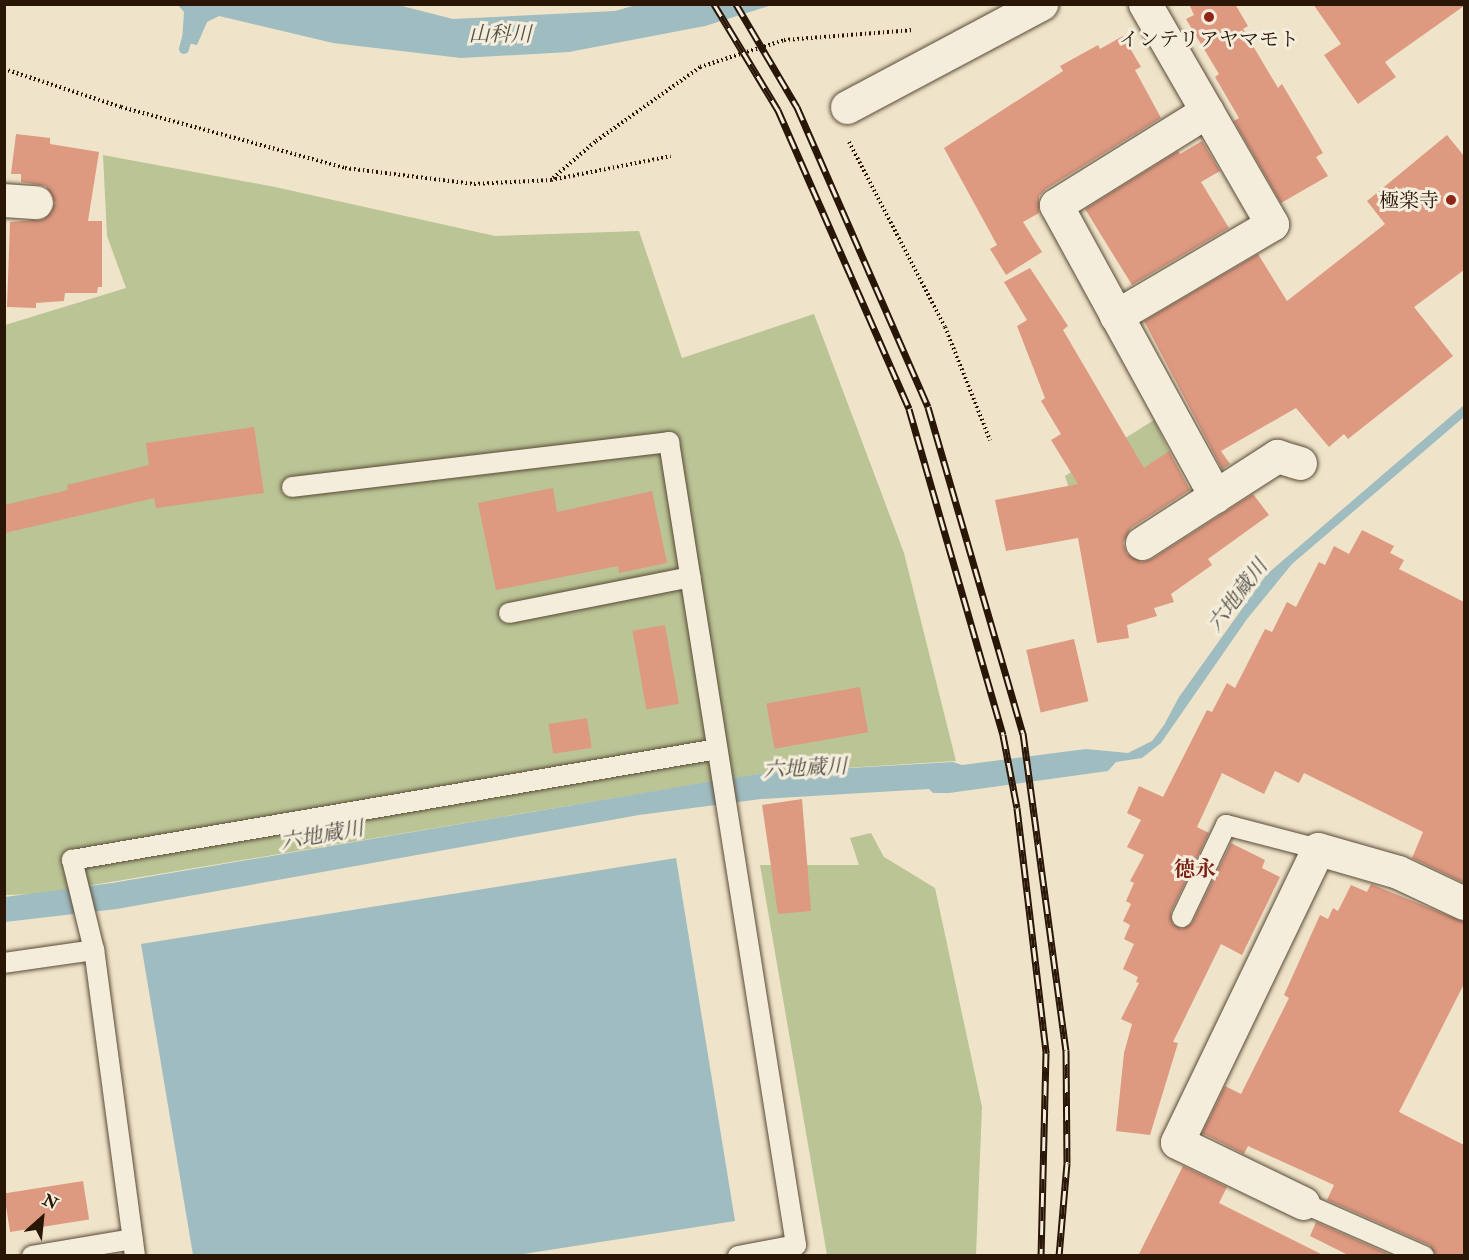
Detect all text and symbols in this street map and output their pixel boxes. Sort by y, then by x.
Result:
marker: インテリアヤマモト [1202,10,1216,24]
water label: 山科川 [469,22,531,48]
place label: インテリアヤマモト [1119,27,1299,51]
place label: 極楽寺 [1379,188,1439,212]
marker: 極楽寺 [1444,193,1458,207]
water label: 六地蔵川 [1203,555,1273,637]
water label: 六地蔵川 [762,754,848,784]
water label: 六地蔵川 [278,816,366,856]
district label: 徳永 [1174,857,1216,883]
north arrow [12,1188,72,1248]
text: N [39,1190,61,1214]

